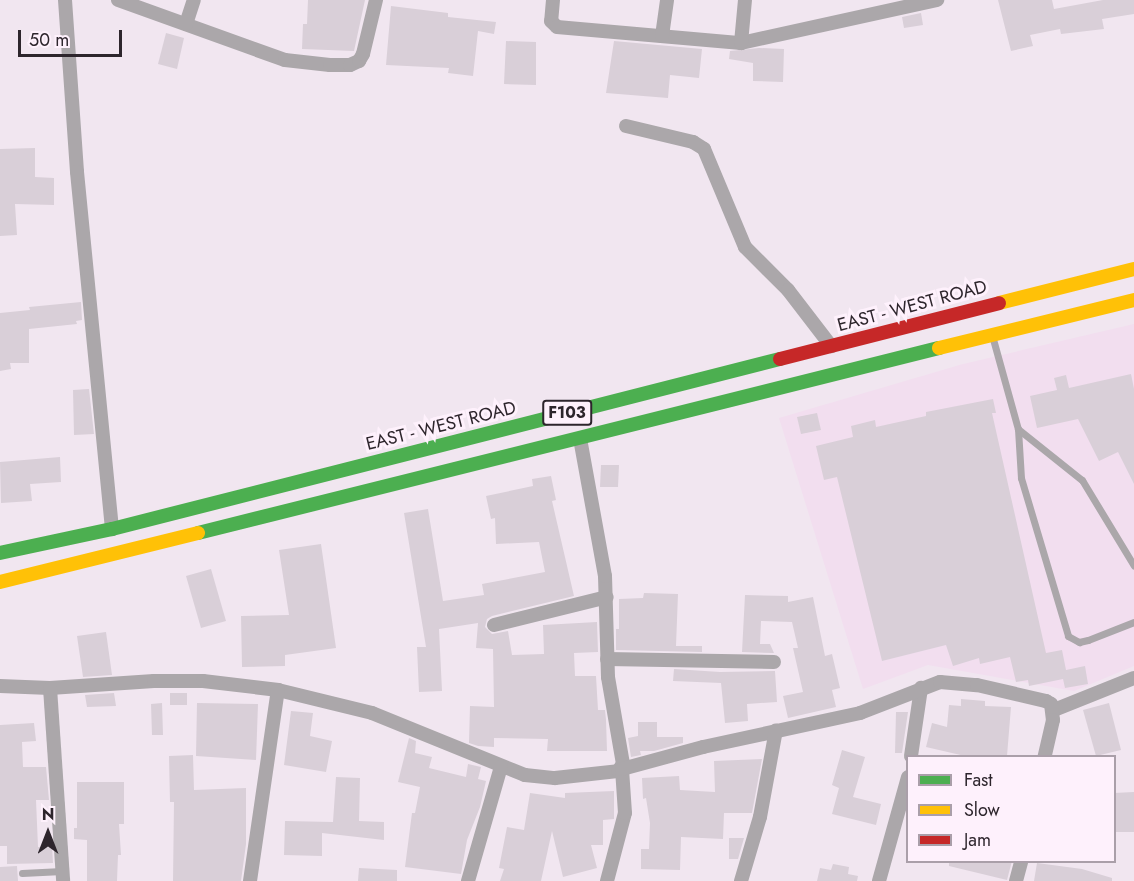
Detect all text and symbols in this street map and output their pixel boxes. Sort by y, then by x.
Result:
scale bar [21,18,124,56]
text: 50 m [29,27,69,53]
street label: EAST - WEST ROAD [835,276,989,336]
street label: EAST - WEST ROAD [364,397,518,455]
road number: F103 [542,400,592,426]
legend [906,755,1116,863]
text: Fast [964,767,993,793]
text: Slow [964,797,1000,823]
north arrow [18,803,78,863]
text: N [42,803,54,826]
text: Jam [964,827,991,853]

